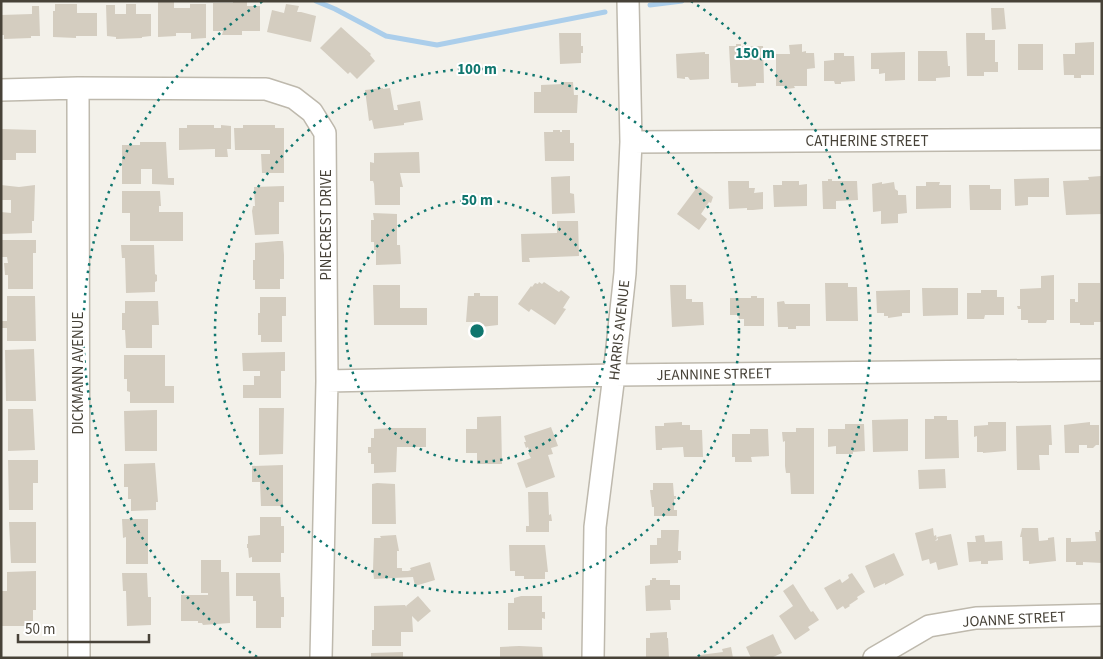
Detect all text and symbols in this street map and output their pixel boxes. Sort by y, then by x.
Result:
text: 150 m [735,43,775,64]
text: 100 m [457,59,497,80]
street label: CATHERINE STREET [806,131,928,152]
street label: PINECREST DRIVE [316,169,337,281]
text: 50 m [461,190,493,211]
street label: HARRIS AVENUE [604,279,635,381]
street label: DICKMANN AVENUE [68,312,89,434]
centre of rings [468,322,486,340]
street label: JEANNINE STREET [656,363,772,386]
street label: JOANNE STREET [962,606,1066,633]
scale bar [18,612,149,644]
text: 50 m [25,619,55,640]

